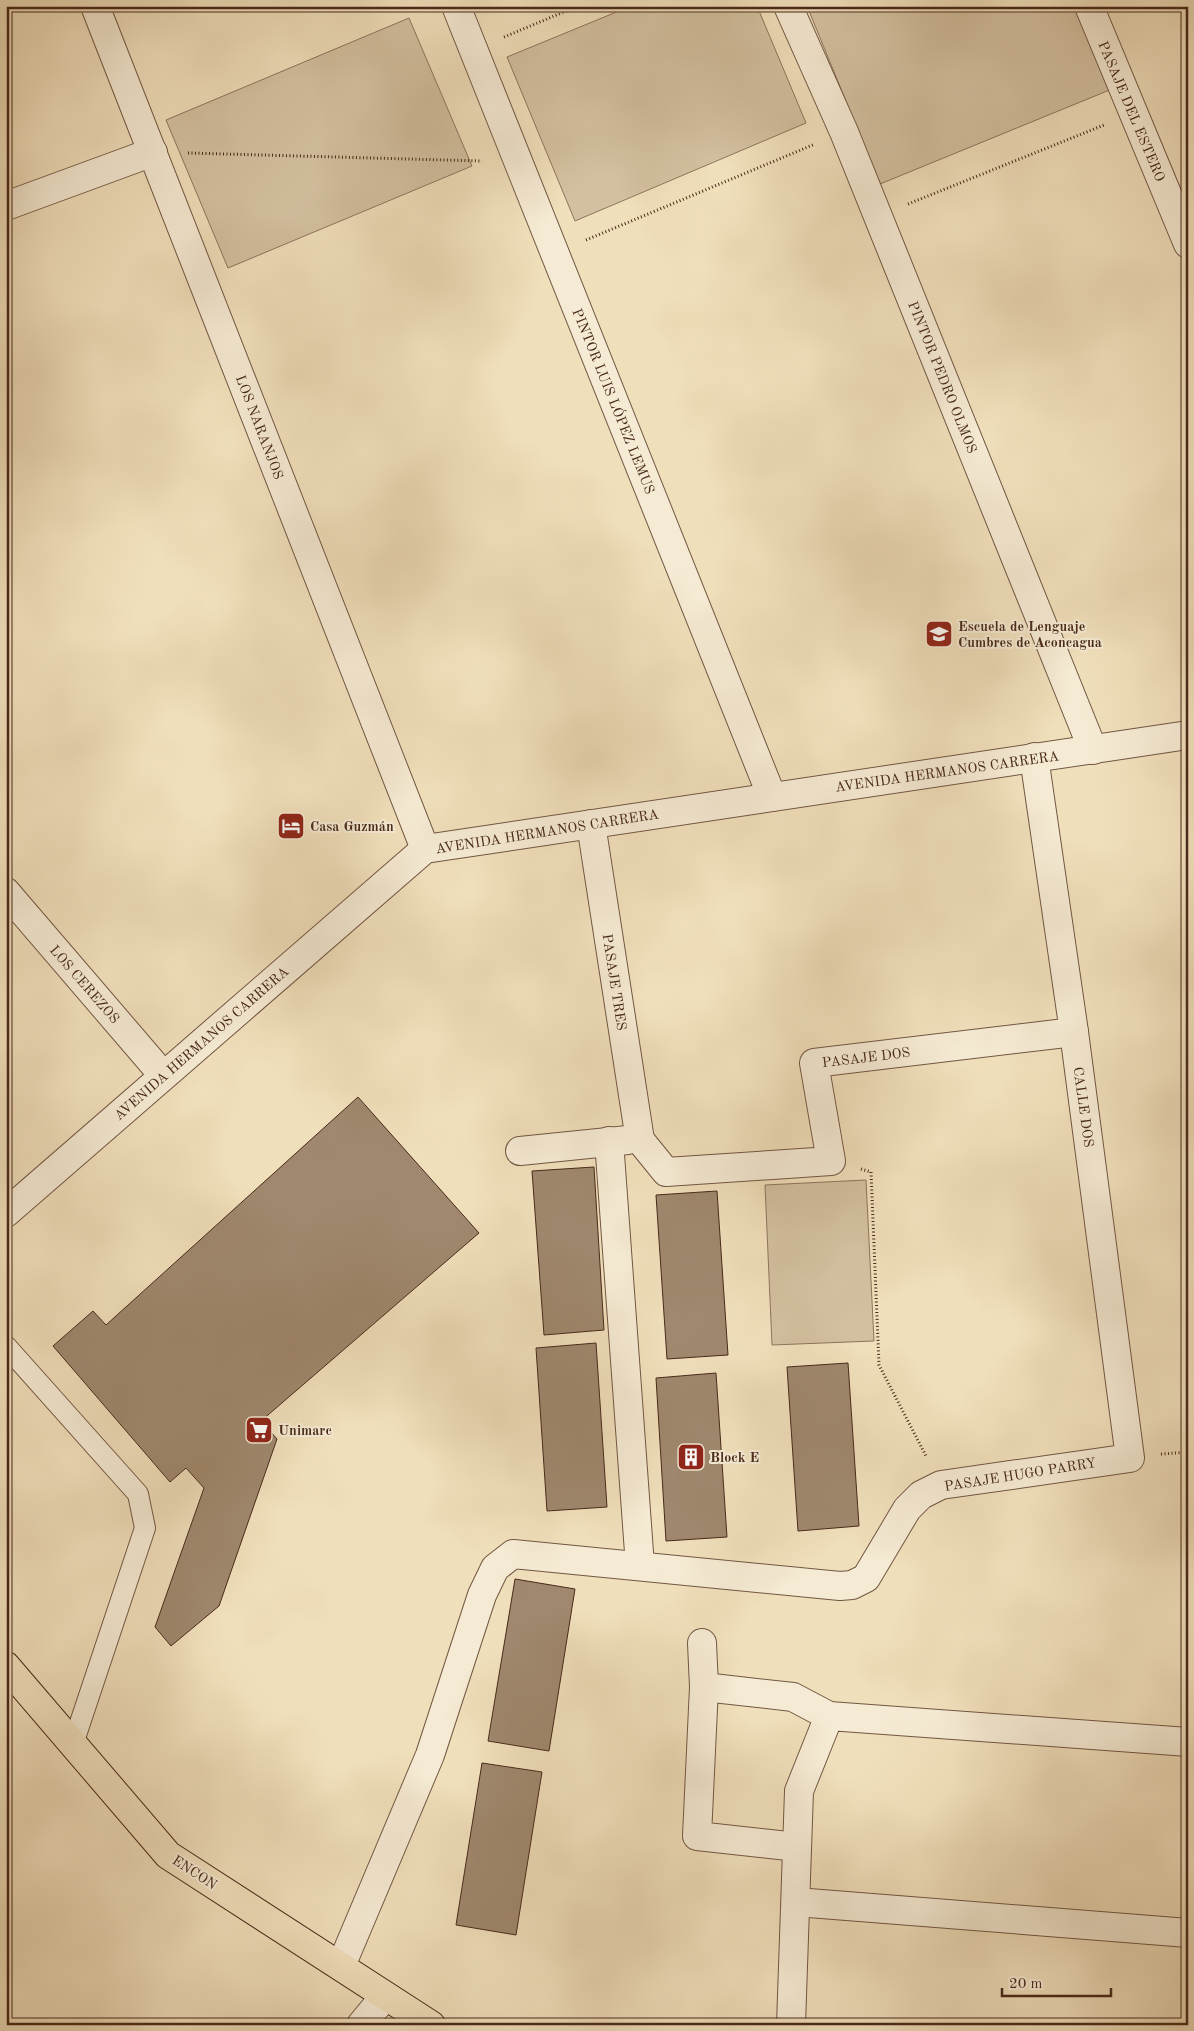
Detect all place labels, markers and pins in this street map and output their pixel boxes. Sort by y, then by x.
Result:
school or university icon: Escuela de Lenguaje Cumbres de Aconcagua [924,619,954,649]
place label: Escuela de Lenguaje Cumbres de Aconcagua [958,620,1102,650]
hotel icon: Casa Guzmán [276,811,306,841]
place label: Casa Guzmán [310,820,394,834]
supermarket icon: Unimarc [244,1415,274,1445]
place label: Unimarc [278,1424,332,1438]
building icon: Block E [676,1442,706,1472]
place label: Block E [710,1451,759,1465]

